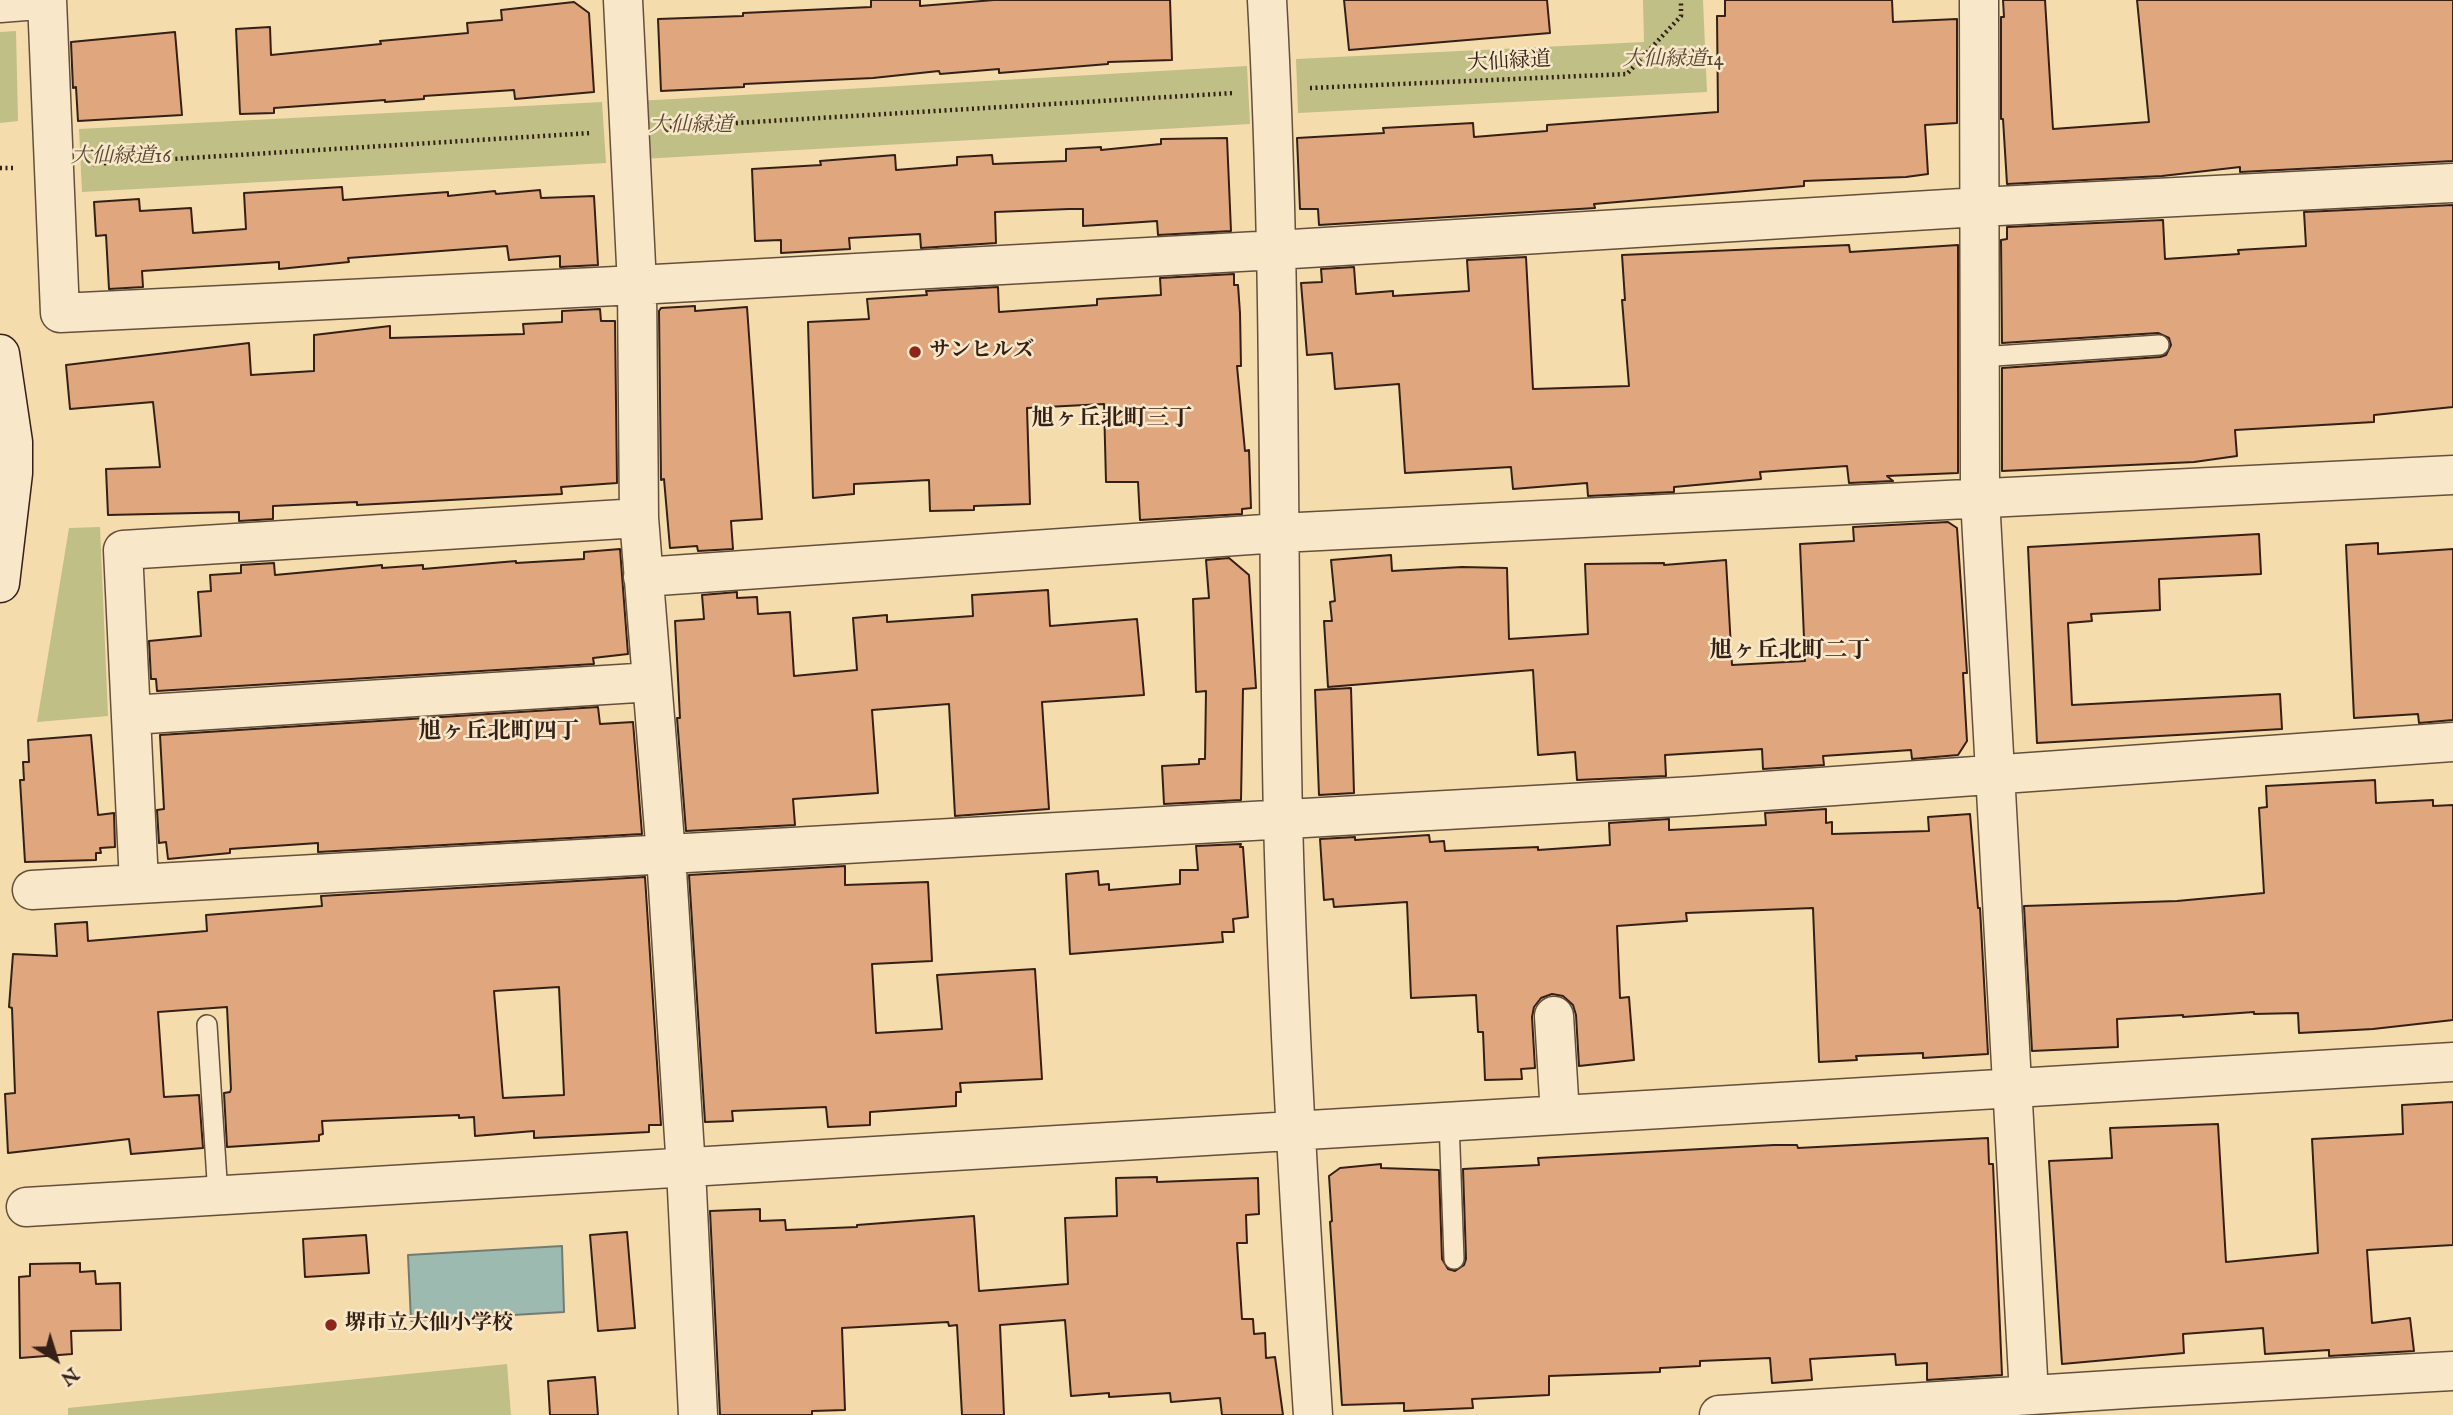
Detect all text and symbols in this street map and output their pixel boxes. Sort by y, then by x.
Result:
street label: 大仙緑道 [1466,48,1552,78]
park label: 大仙緑道14 [1622,48,1724,74]
park label: 大仙緑道 [649,114,733,140]
park label: 大仙緑道16 [71,145,171,171]
place label: サンヒルズ [929,339,1034,365]
marker: サンヒルズ [907,344,923,360]
district label: 旭ヶ丘北町三丁 [1032,406,1192,434]
district label: 旭ヶ丘北町二丁 [1710,638,1870,666]
district label: 旭ヶ丘北町四丁 [419,719,579,747]
place label: 堺市立大仙小学校 [345,1312,513,1338]
marker: 堺市立大仙小学校 [323,1317,339,1333]
north arrow [21,1324,91,1394]
text: N [55,1361,83,1390]

